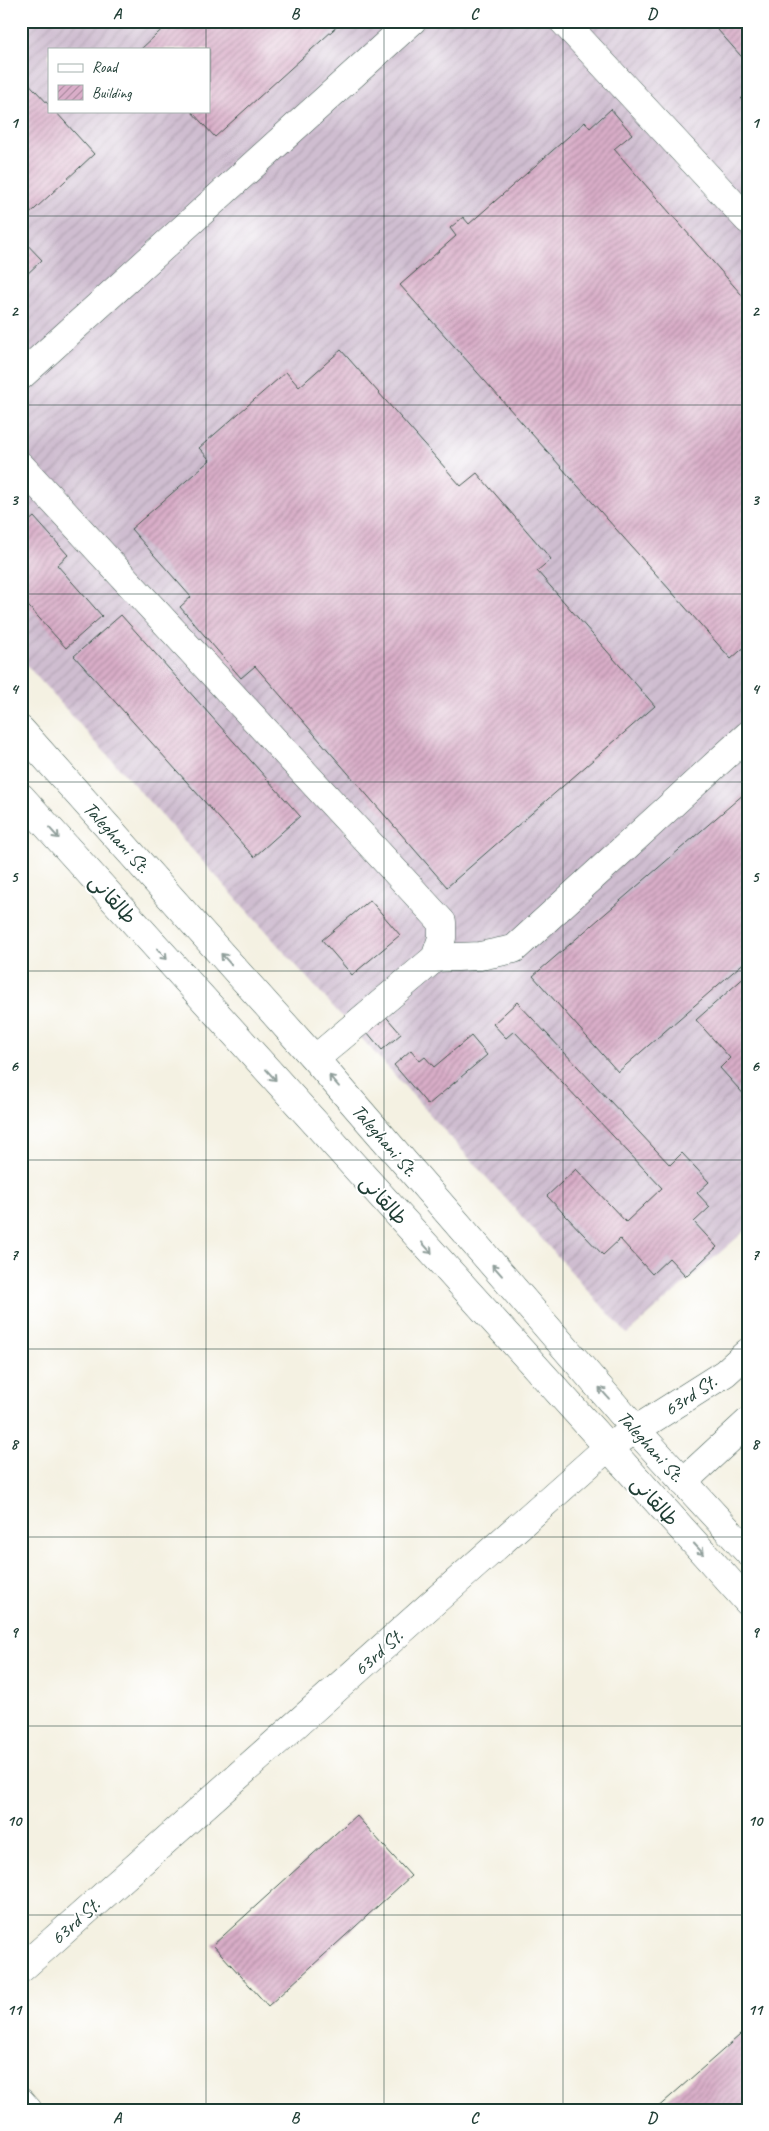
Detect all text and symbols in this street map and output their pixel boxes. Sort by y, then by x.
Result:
text: A [113,4,123,24]
text: B [291,4,301,24]
text: C [470,4,480,24]
text: D [647,4,658,24]
legend [48,48,210,112]
text: Road [92,58,119,77]
text: Building [92,84,132,103]
text: 1 [10,113,19,133]
text: 1 [751,113,760,133]
text: 2 [10,301,19,321]
text: 2 [751,301,760,321]
text: 3 [10,490,19,510]
text: 3 [751,490,760,510]
text: 4 [10,679,19,699]
text: 4 [751,679,760,699]
street label: Taleghani St. [78,796,155,879]
one-way arrow [48,826,60,839]
text: 5 [11,867,20,887]
text: 5 [752,867,761,887]
street label: طالقانی [83,869,142,930]
one-way arrow [157,947,168,960]
one-way arrow [220,953,232,966]
text: 6 [10,1056,19,1076]
text: 6 [751,1056,760,1076]
one-way arrow [265,1068,277,1081]
one-way arrow [329,1075,340,1088]
street label: Taleghani St. [346,1099,423,1182]
street label: طالقانی [354,1170,413,1231]
one-way arrow [421,1241,432,1254]
text: 7 [10,1245,19,1265]
text: 7 [751,1245,760,1265]
one-way arrow [492,1264,503,1277]
street label: 63rd St. [659,1369,722,1422]
one-way arrow [598,1387,609,1400]
street label: Taleghani St. [612,1405,689,1488]
text: 8 [10,1434,19,1454]
text: 8 [751,1434,760,1454]
street label: طالقانی [625,1471,684,1532]
one-way arrow [693,1542,704,1555]
text: 9 [10,1622,19,1642]
text: 9 [751,1622,760,1642]
street label: 63rd St. [348,1624,408,1681]
text: 10 [7,1811,23,1831]
text: 10 [748,1811,764,1831]
street label: 63rd St. [45,1893,105,1950]
text: 11 [7,2000,23,2020]
text: 11 [748,2000,764,2020]
text: A [113,2108,123,2128]
text: B [291,2108,301,2128]
text: C [470,2108,480,2128]
text: D [647,2108,658,2128]

